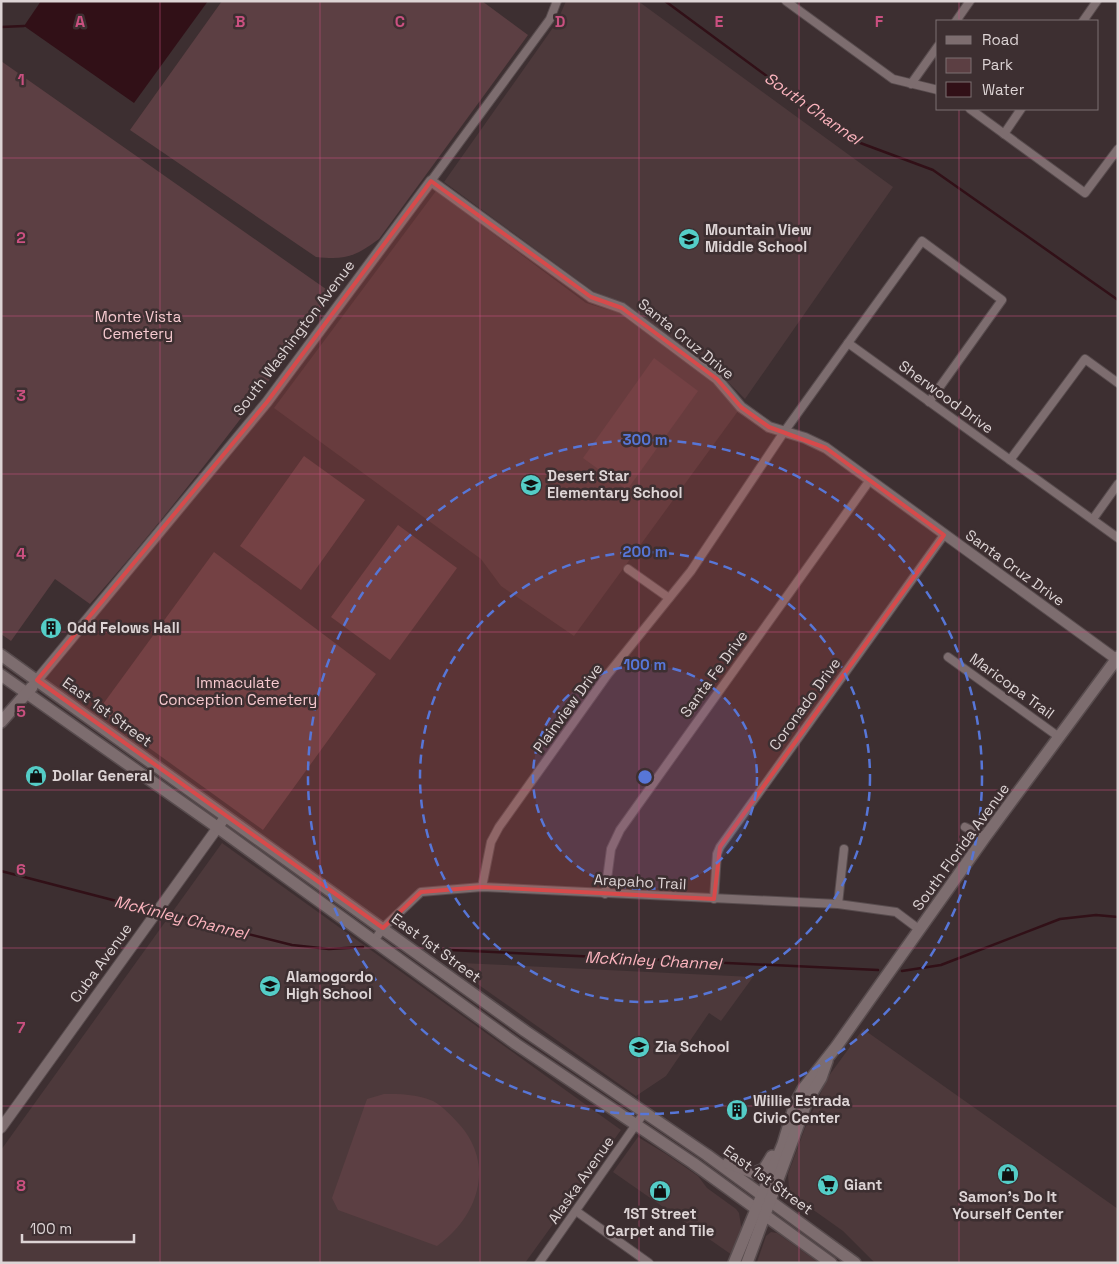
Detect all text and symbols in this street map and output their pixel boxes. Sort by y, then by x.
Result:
text: A [75,11,85,32]
text: B [235,11,245,32]
text: C [395,11,405,32]
text: D [555,11,565,32]
text: E [715,11,724,32]
text: F [875,11,884,32]
legend [936,20,1099,110]
text: Road [982,30,1019,49]
text: Park [982,55,1013,74]
water label: South Channel [760,67,867,151]
text: 1 [17,69,25,90]
text: Water [982,80,1025,99]
place label: Mountain View Middle School [705,220,812,256]
text: 2 [16,227,26,248]
school or university icon: Mountain View Middle School [677,227,701,251]
street label: South Washington Avenue [229,256,359,419]
street label: Santa Cruz Drive [634,294,738,383]
park label: Monte Vista Cemetery [95,307,182,343]
street label: Sherwood Drive [895,356,998,437]
text: 3 [16,385,26,406]
text: 300 m [622,430,668,449]
place label: Desert Star Elementary School [547,466,682,502]
school or university icon: Desert Star Elementary School [519,473,543,497]
street label: Santa Cruz Drive [962,525,1069,610]
text: 200 m [623,542,667,561]
text: 4 [16,543,26,564]
building icon: Odd Felows Hall [39,616,63,640]
place label: Odd Felows Hall [67,618,180,637]
street label: Santa Fe Drive [676,626,752,721]
street label: Maricopa Trail [966,649,1058,723]
street label: Coronado Drive [765,654,845,754]
text: 100 m [624,655,666,674]
street label: Plainview Drive [529,659,607,756]
street label: East 1st Street [59,673,156,751]
park label: Immaculate Conception Cemetery [159,673,317,709]
text: 5 [16,701,26,722]
shop icon: Dollar General [24,764,48,788]
place label: Dollar General [52,766,152,785]
centre of rings [636,768,654,786]
street label: South Florida Avenue [908,779,1013,914]
text: 6 [16,859,26,880]
street label: Arapaho Trail [593,870,687,893]
water label: McKinley Channel [112,891,252,945]
street label: East 1st Street [388,909,485,987]
street label: Cuba Avenue [65,919,136,1006]
water label: McKinley Channel [584,946,724,975]
place label: Alamogordo High School [286,967,373,1003]
school or university icon: Alamogordo High School [258,974,282,998]
text: 7 [17,1017,26,1038]
school or university icon: Zia School [627,1035,651,1059]
place label: Zia School [655,1037,730,1056]
place label: Willie Estrada Civic Center [753,1091,851,1127]
building icon: Willie Estrada Civic Center [725,1098,749,1122]
street label: Alaska Avenue [543,1132,618,1227]
street label: East 1st Street [720,1141,817,1219]
shop icon: Samon's Do It Yourself Center [996,1162,1020,1186]
supermarket icon: Giant [816,1173,840,1197]
text: 8 [16,1175,26,1196]
place label: Giant [844,1175,883,1194]
shop icon: 1ST Street Carpet and Tile [648,1179,672,1203]
place label: Samon's Do It Yourself Center [952,1187,1064,1223]
place label: 1ST Street Carpet and Tile [605,1204,715,1240]
scale bar [22,1212,135,1244]
text: 100 m [30,1219,72,1238]

